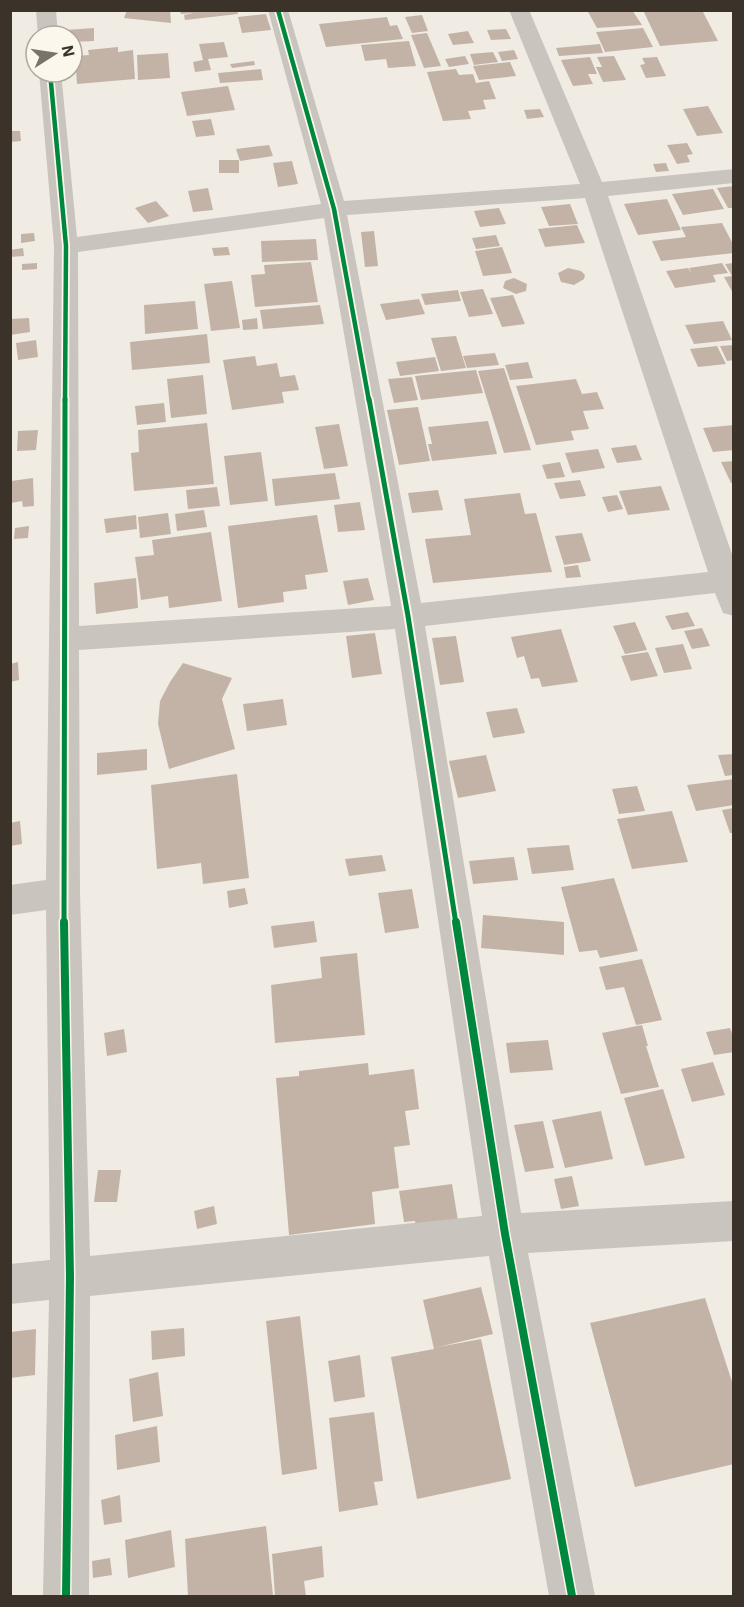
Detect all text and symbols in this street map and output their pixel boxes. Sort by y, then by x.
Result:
north arrow [24,24,84,84]
text: N [58,43,80,59]

